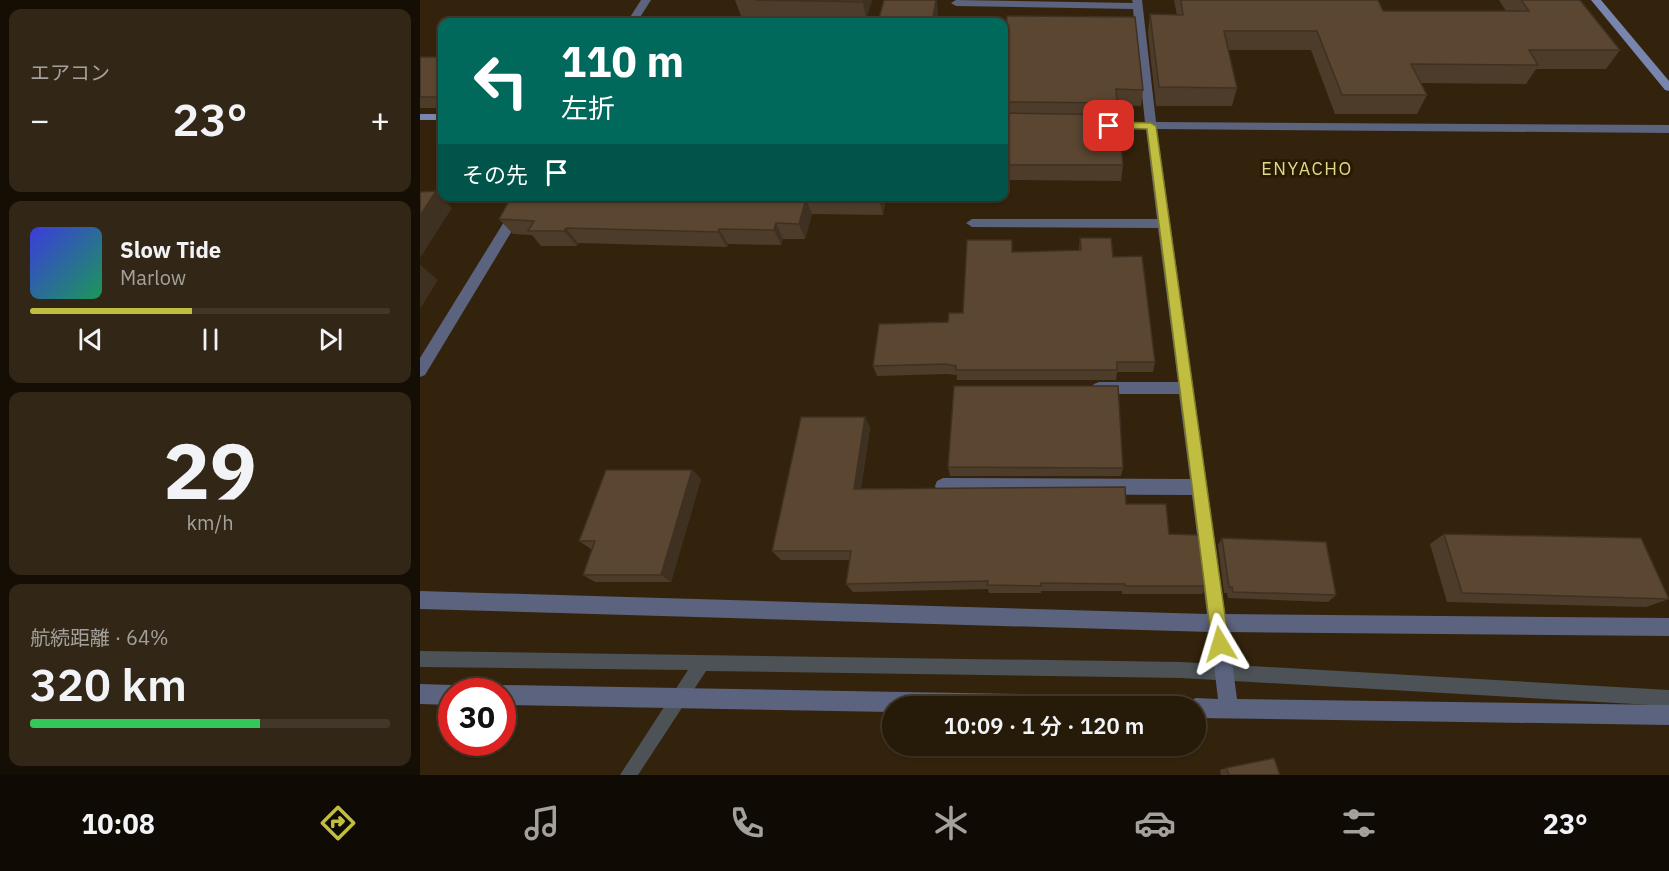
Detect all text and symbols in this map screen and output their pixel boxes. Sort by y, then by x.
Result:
text: 110 m [561,34,684,89]
icon: left [462,42,540,120]
text: エアコン [30,59,110,86]
text: 23° [172,90,248,148]
text: 左折 [561,90,615,125]
text: − [30,98,50,141]
text: + [370,98,390,141]
pin [1083,100,1134,151]
icon: arrive [1092,109,1125,142]
icon: arrive [540,156,573,189]
district label: ENYACHO [1261,157,1353,180]
text: その先 [462,160,528,189]
text: Slow Tide [120,235,221,264]
text: Marlow [120,264,186,291]
icon: previous [74,323,107,356]
icon: pause [194,323,227,356]
icon: next [314,323,347,356]
text: 29 [163,419,257,520]
text: km/h [186,509,234,536]
position arrow [1188,612,1252,676]
text: 航続距離 · 64% [30,624,169,651]
text: 320 km [30,655,187,713]
speed limit sign: 30 [438,678,516,756]
text: 10:09 · 1 分 · 120 m [944,711,1144,740]
icon: directions [317,802,359,844]
icon: music [521,802,563,844]
icon: phone [726,802,768,844]
icon: climate [930,802,972,844]
icon: car [1134,802,1176,844]
icon: filters [1338,802,1380,844]
text: 10:08 [81,806,155,841]
text: 23° [1543,806,1588,841]

